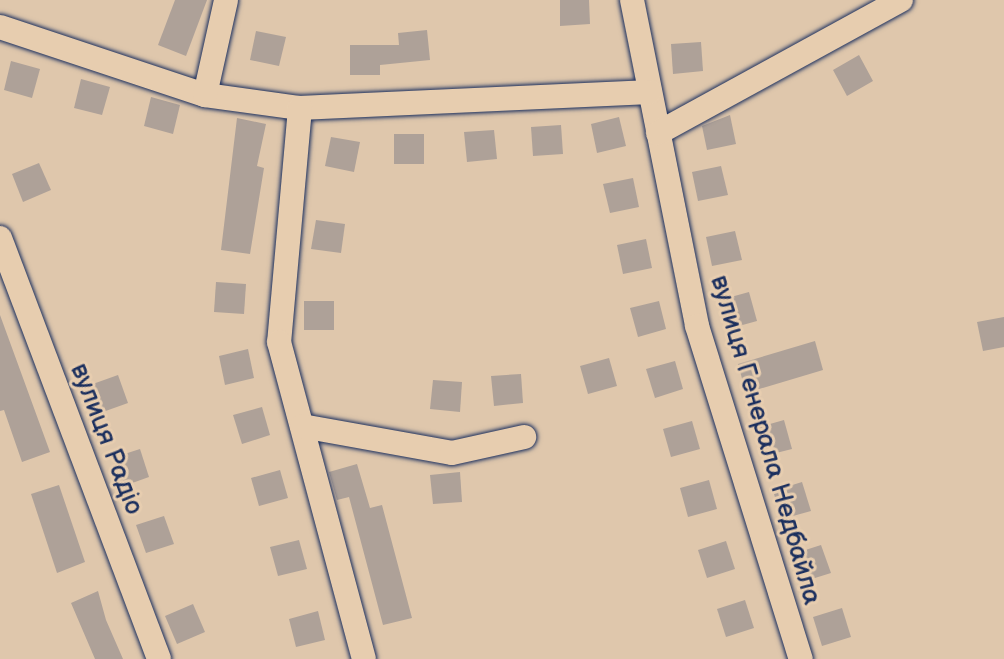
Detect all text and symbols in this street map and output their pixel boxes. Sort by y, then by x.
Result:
street label: вулиця Генерала Недбайла [703,272,827,608]
street label: вулиця Радіо [63,359,149,519]

